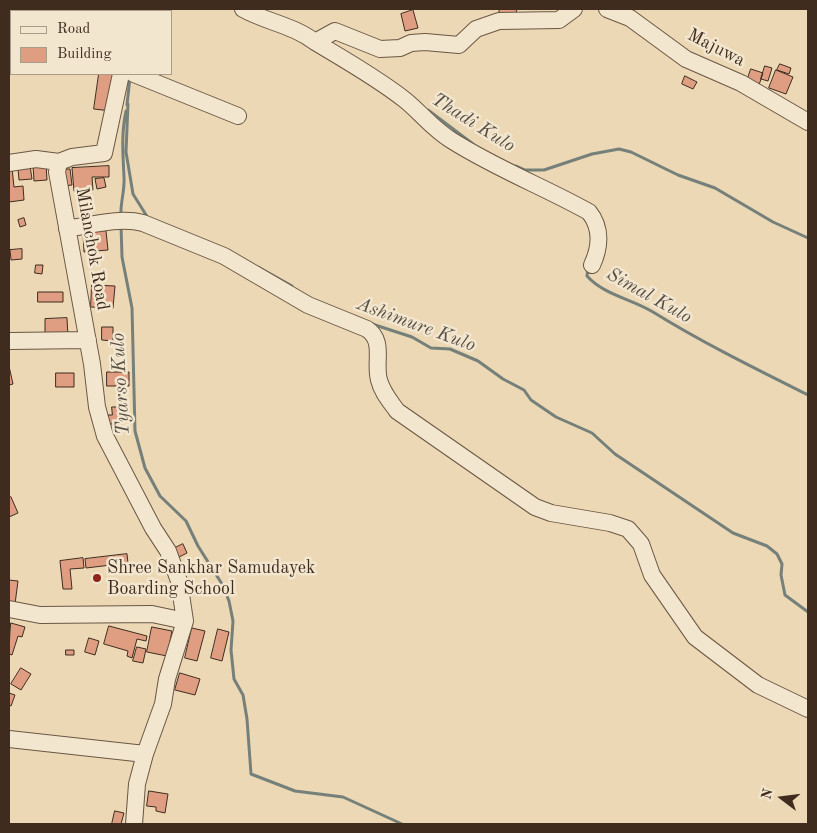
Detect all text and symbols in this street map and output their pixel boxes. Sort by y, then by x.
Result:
legend [10,10,172,75]
text: Road [57,22,90,37]
street label: Majuwa [684,24,748,72]
text: Building [57,47,112,62]
water label: Thadi Kulo [427,88,519,158]
street label: Milanchok Road [71,186,113,312]
water label: Simal Kulo [602,263,696,329]
water label: Ashimure Kulo [353,293,479,357]
water label: Tyarso Kulo [107,332,135,436]
place label: Shree Sankhar Samudayek Boarding School [107,557,315,600]
marker: Shree Sankhar Samudayek Boarding School [91,572,103,584]
north arrow [757,773,807,823]
text: N [759,787,776,801]

